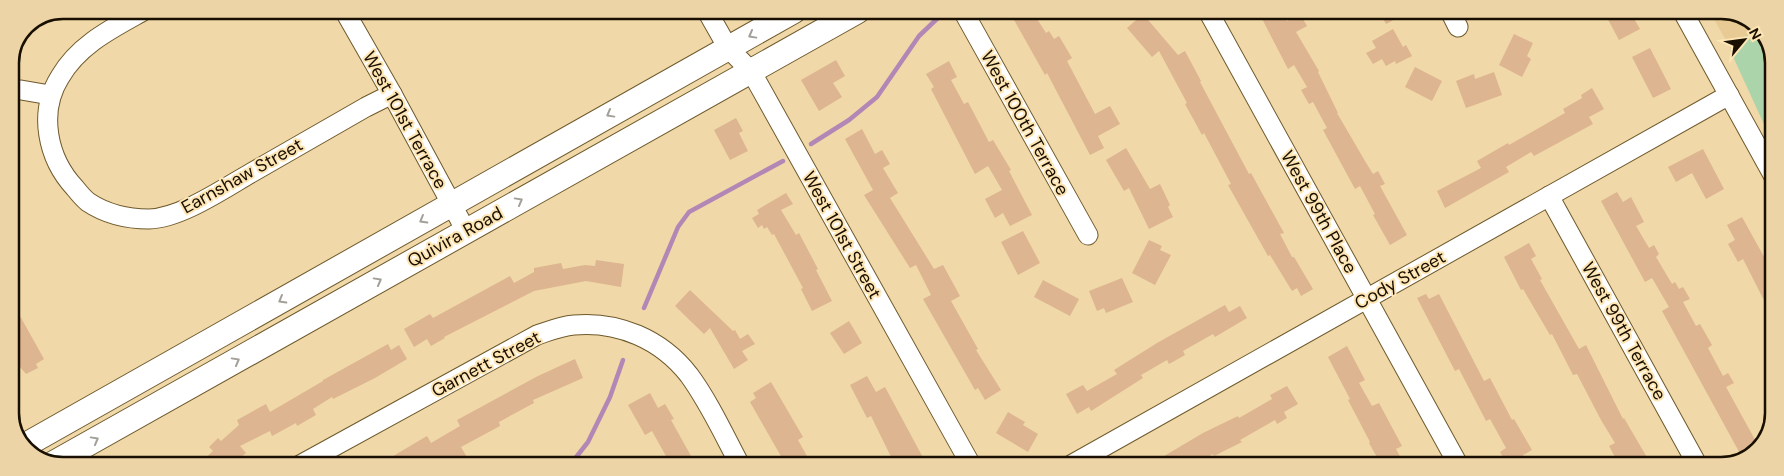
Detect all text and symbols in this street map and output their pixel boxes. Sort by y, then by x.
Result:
north arrow [1719,15,1769,65]
text: N [1745,25,1766,43]
one-way arrow [748,28,757,38]
street label: West 100th Terrace [975,46,1075,200]
street label: West 101st Terrace [357,47,453,193]
one-way arrow [607,108,616,118]
street label: Earnshaw Street [177,133,307,219]
street label: West 99th Place [1275,146,1363,278]
street label: West 101st Street [797,167,887,303]
one-way arrow [514,197,523,207]
street label: Quivira Road [403,201,507,273]
one-way arrow [419,214,428,224]
street label: Cody Street [1350,245,1450,315]
street label: West 99th Terrace [1576,258,1672,404]
one-way arrow [372,277,381,287]
one-way arrow [278,294,287,304]
street label: Garnett Street [427,325,545,403]
one-way arrow [231,357,240,367]
one-way arrow [89,437,98,447]

